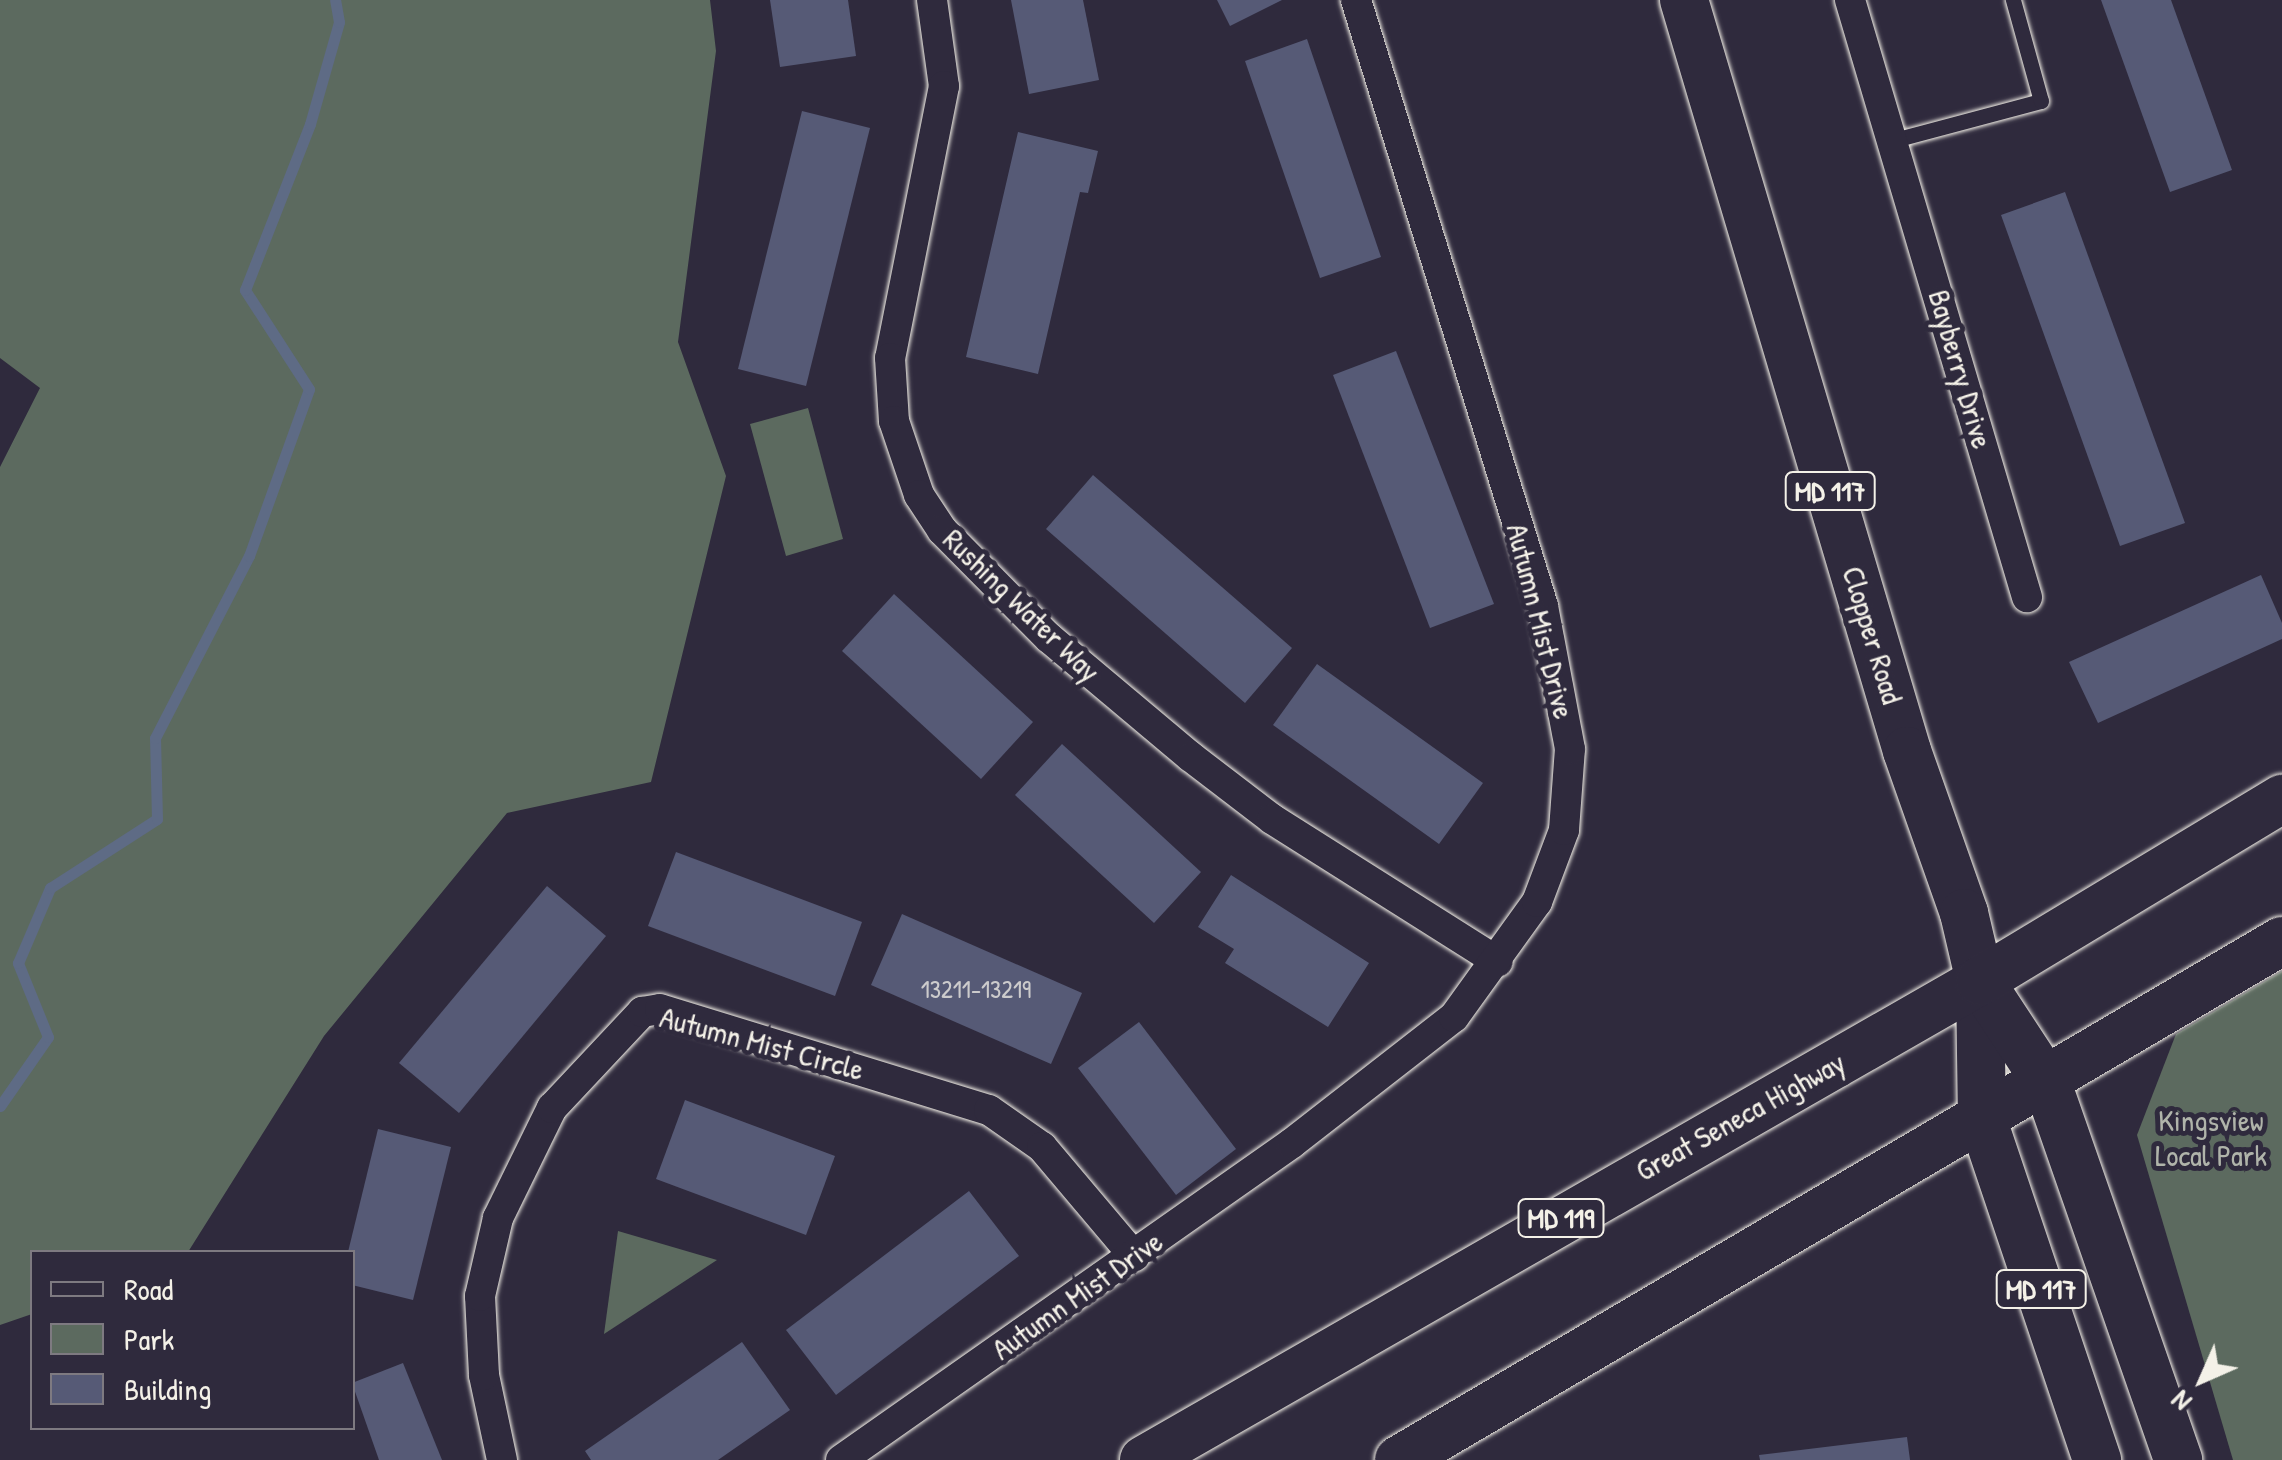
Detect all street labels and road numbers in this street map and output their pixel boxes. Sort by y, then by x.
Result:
street label: Bayberry Drive [1921,286,2001,452]
road number: MD 117 [1782,468,1878,514]
street label: Autumn Mist Drive [1499,520,1583,722]
street label: Rushing Water Way [936,521,1108,689]
street label: Clopper Road [1835,562,1911,708]
street label: Autumn Mist Circle [656,999,868,1087]
street label: Great Seneca Highway [1629,1044,1851,1188]
road number: MD 119 [1516,1195,1606,1241]
street label: Autumn Mist Drive [985,1223,1169,1367]
road number: MD 117 [1994,1266,2088,1312]

